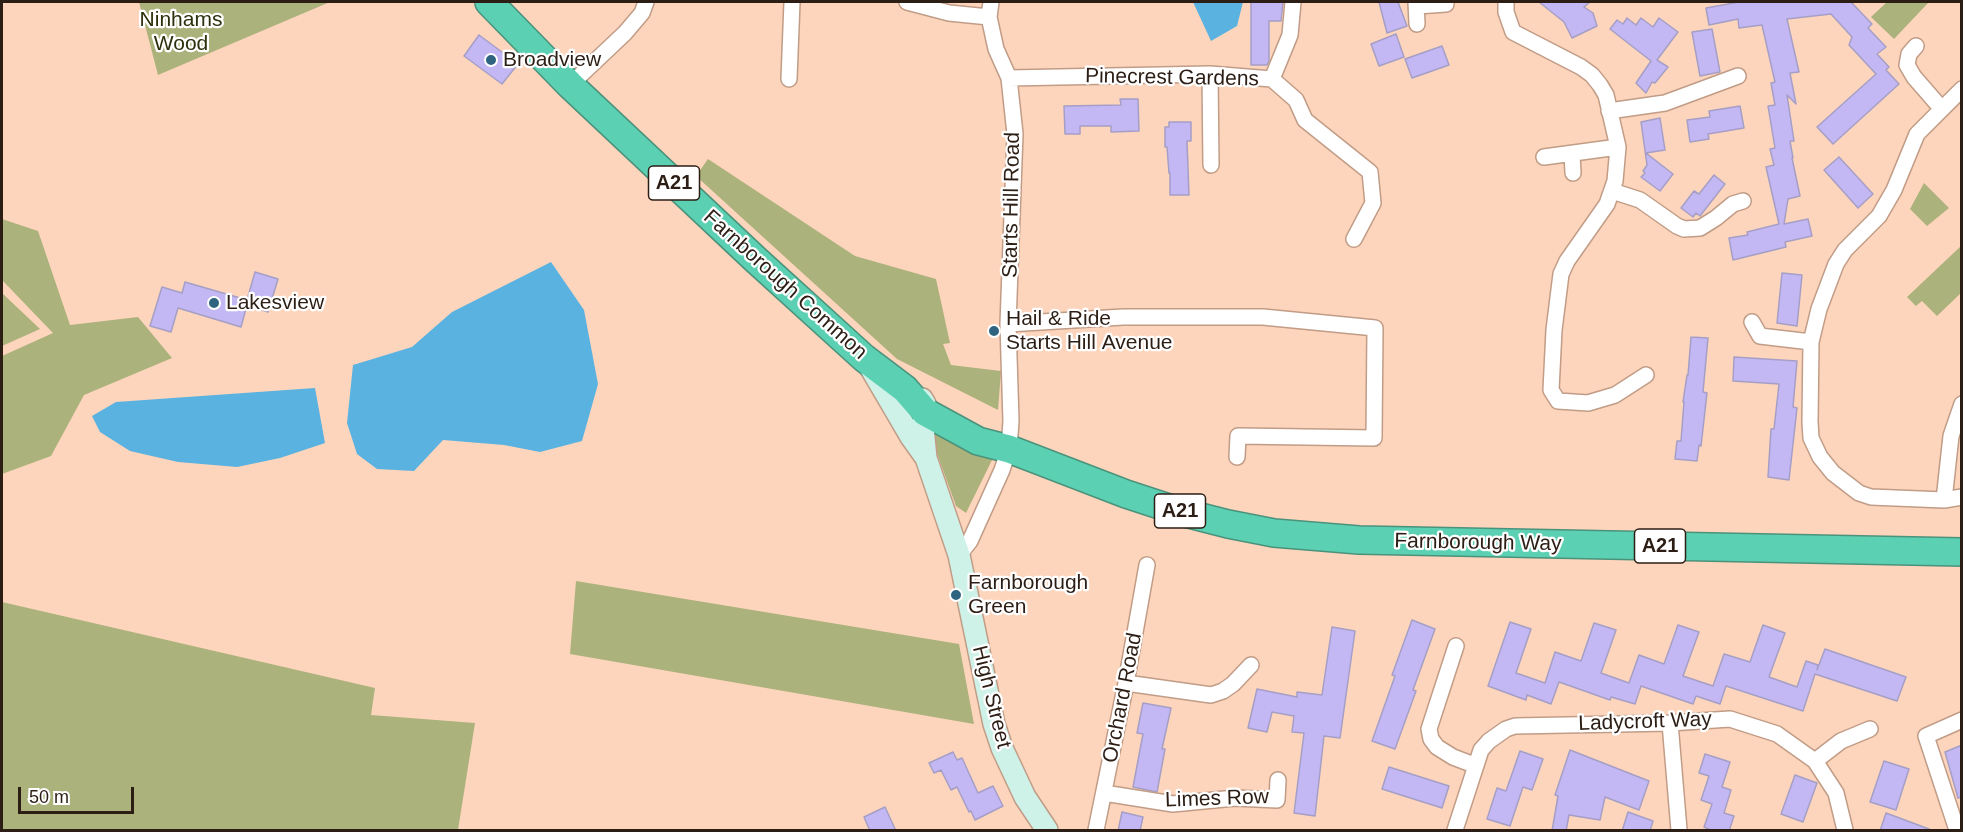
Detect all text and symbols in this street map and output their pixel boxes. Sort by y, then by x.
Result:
park label: Ninhams Wood [140,7,222,57]
place label: Broadview [503,47,601,73]
marker: Broadview [484,53,498,67]
street label: Pinecrest Gardens [1085,64,1259,92]
street label: Starts Hill Road [998,132,1026,278]
road number: A21 [648,166,700,200]
street label: Farnborough Common [698,205,872,365]
place label: Lakesview [226,290,324,316]
marker: Lakesview [207,296,221,310]
place label: Hail & Ride Starts Hill Avenue [1006,306,1173,356]
marker: Hail & Ride Starts Hill Avenue [987,324,1001,338]
road number: A21 [1154,494,1206,528]
street label: Farnborough Way [1394,529,1562,557]
road number: A21 [1634,529,1686,563]
place label: Farnborough Green [968,570,1088,620]
marker: Farnborough Green [949,588,963,602]
street label: Orchard Road [1098,631,1148,765]
street label: High Street [966,643,1016,751]
street label: Ladycroft Way [1578,707,1712,737]
scale bar [21,775,136,813]
street label: Limes Row [1165,785,1269,813]
text: 50 m [29,787,69,807]

